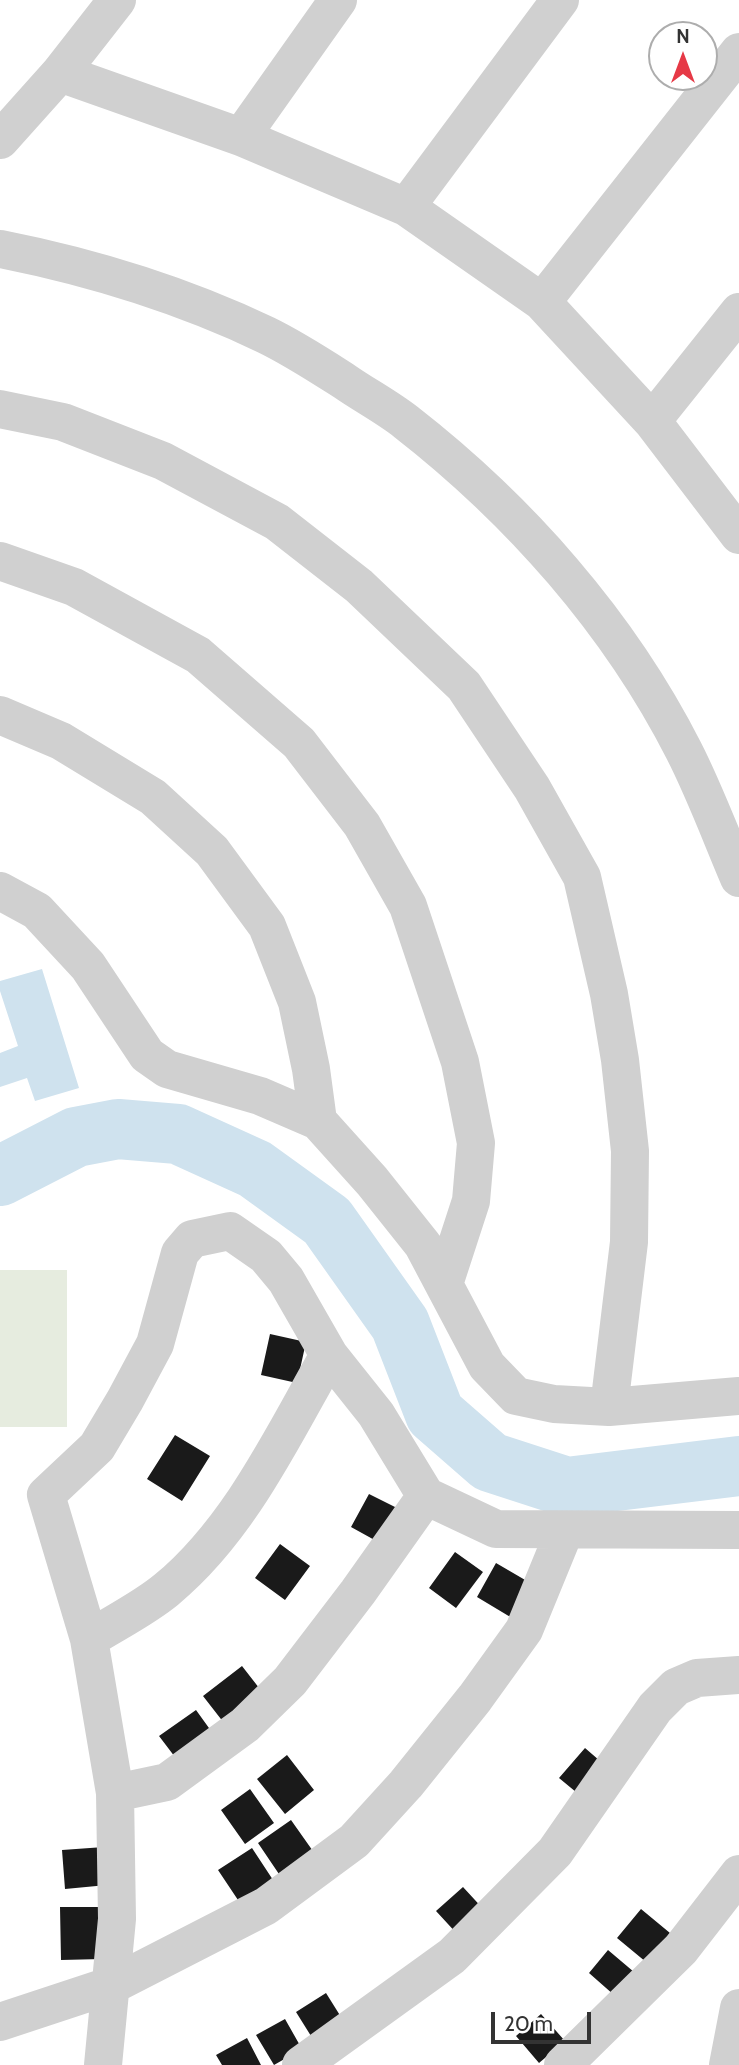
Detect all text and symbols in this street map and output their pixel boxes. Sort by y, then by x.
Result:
north arrow [648,21,718,91]
text: N [676,25,690,48]
scale bar [494,1998,594,2042]
text: 20 m [504,2011,553,2036]

